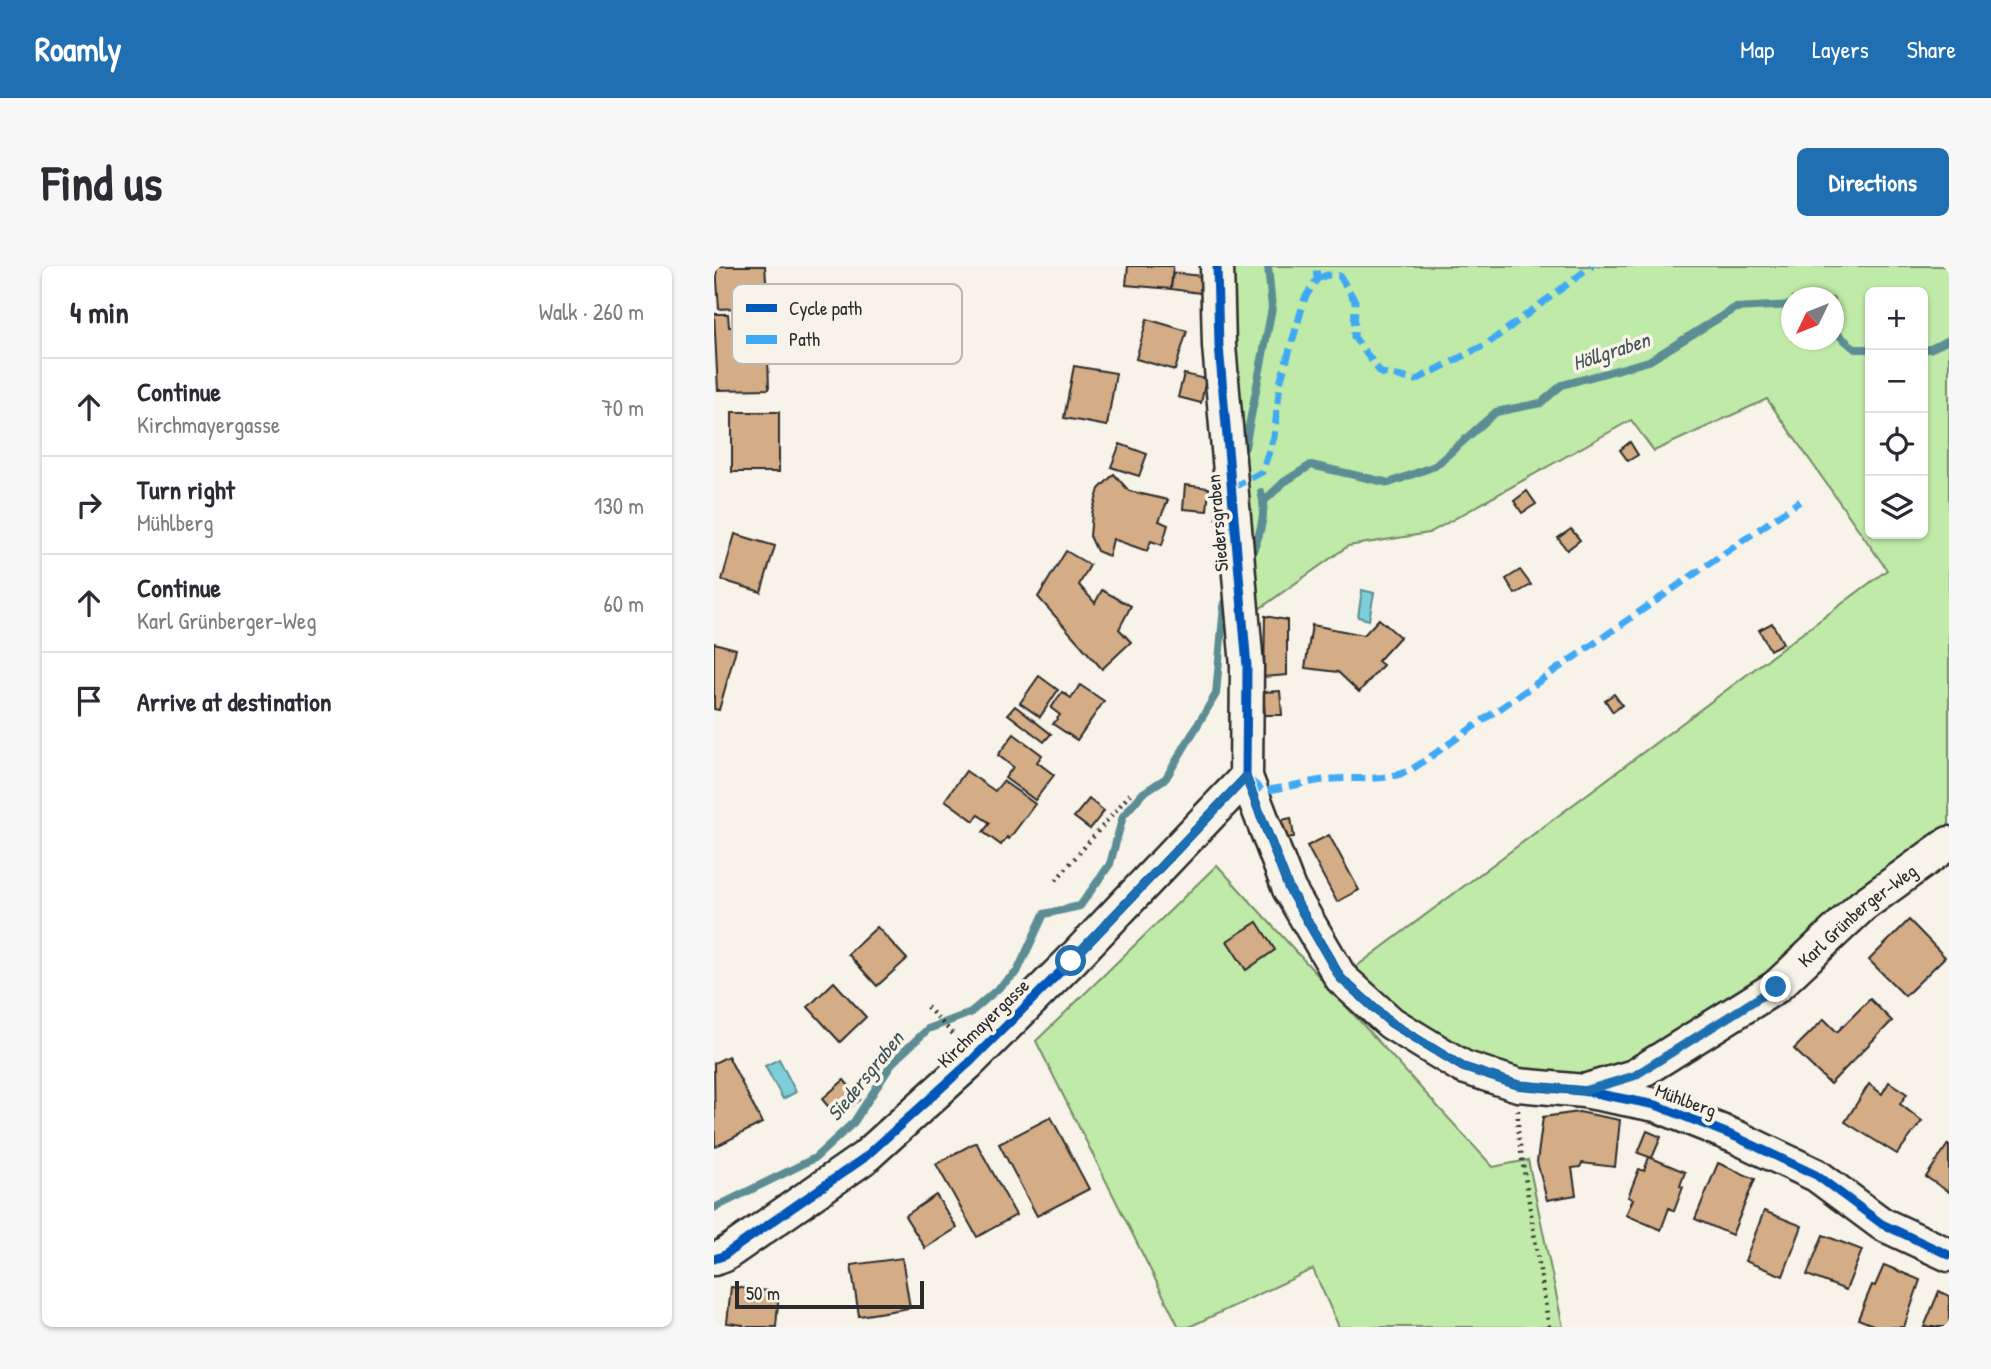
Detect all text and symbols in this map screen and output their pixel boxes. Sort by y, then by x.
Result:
text: Roamly [35,27,121,71]
text: Map [1740,33,1774,65]
text: Layers [1812,33,1869,65]
text: Share [1907,33,1956,65]
button: Directions [1797,148,1949,216]
text: Find us [42,149,162,215]
legend [732,284,962,364]
north arrow [1781,287,1844,350]
map controls [1865,287,1928,539]
button: + [1865,287,1928,350]
text: 4 min [70,292,129,332]
text: Cycle path [789,295,862,321]
text: Walk · 260 m [539,296,644,327]
water label: Höllgraben [1569,324,1655,377]
text: Path [789,326,820,352]
button: − [1865,350,1928,413]
text: Continue [137,374,221,409]
icon: ahead [70,388,108,426]
text: 70 m [601,392,644,423]
text: Kirchmayergasse [137,409,280,440]
button: locate [1865,413,1928,476]
text: Turn right [137,472,235,507]
street label: Siedersgraben [1200,473,1234,573]
button: layers [1865,476,1928,539]
icon: right [70,486,108,524]
text: 130 m [594,490,644,521]
text: Mühlberg [137,507,213,538]
text: Continue [137,570,221,605]
icon: ahead [70,584,108,622]
text: 60 m [604,588,644,619]
text: Karl Grünberger-Weg [137,605,316,636]
icon: arrive [70,682,108,720]
text: Arrive at destination [137,684,332,719]
street label: Karl Grünberger-Weg [1792,858,1922,973]
route start [1055,945,1086,976]
route end [1760,971,1791,1002]
street label: Kirchmayergasse [931,972,1035,1073]
water label: Siedersgraben [820,1024,911,1127]
street label: Mühlberg [1652,1077,1720,1123]
scale bar [735,1278,924,1310]
text: 50 m [746,1280,780,1306]

